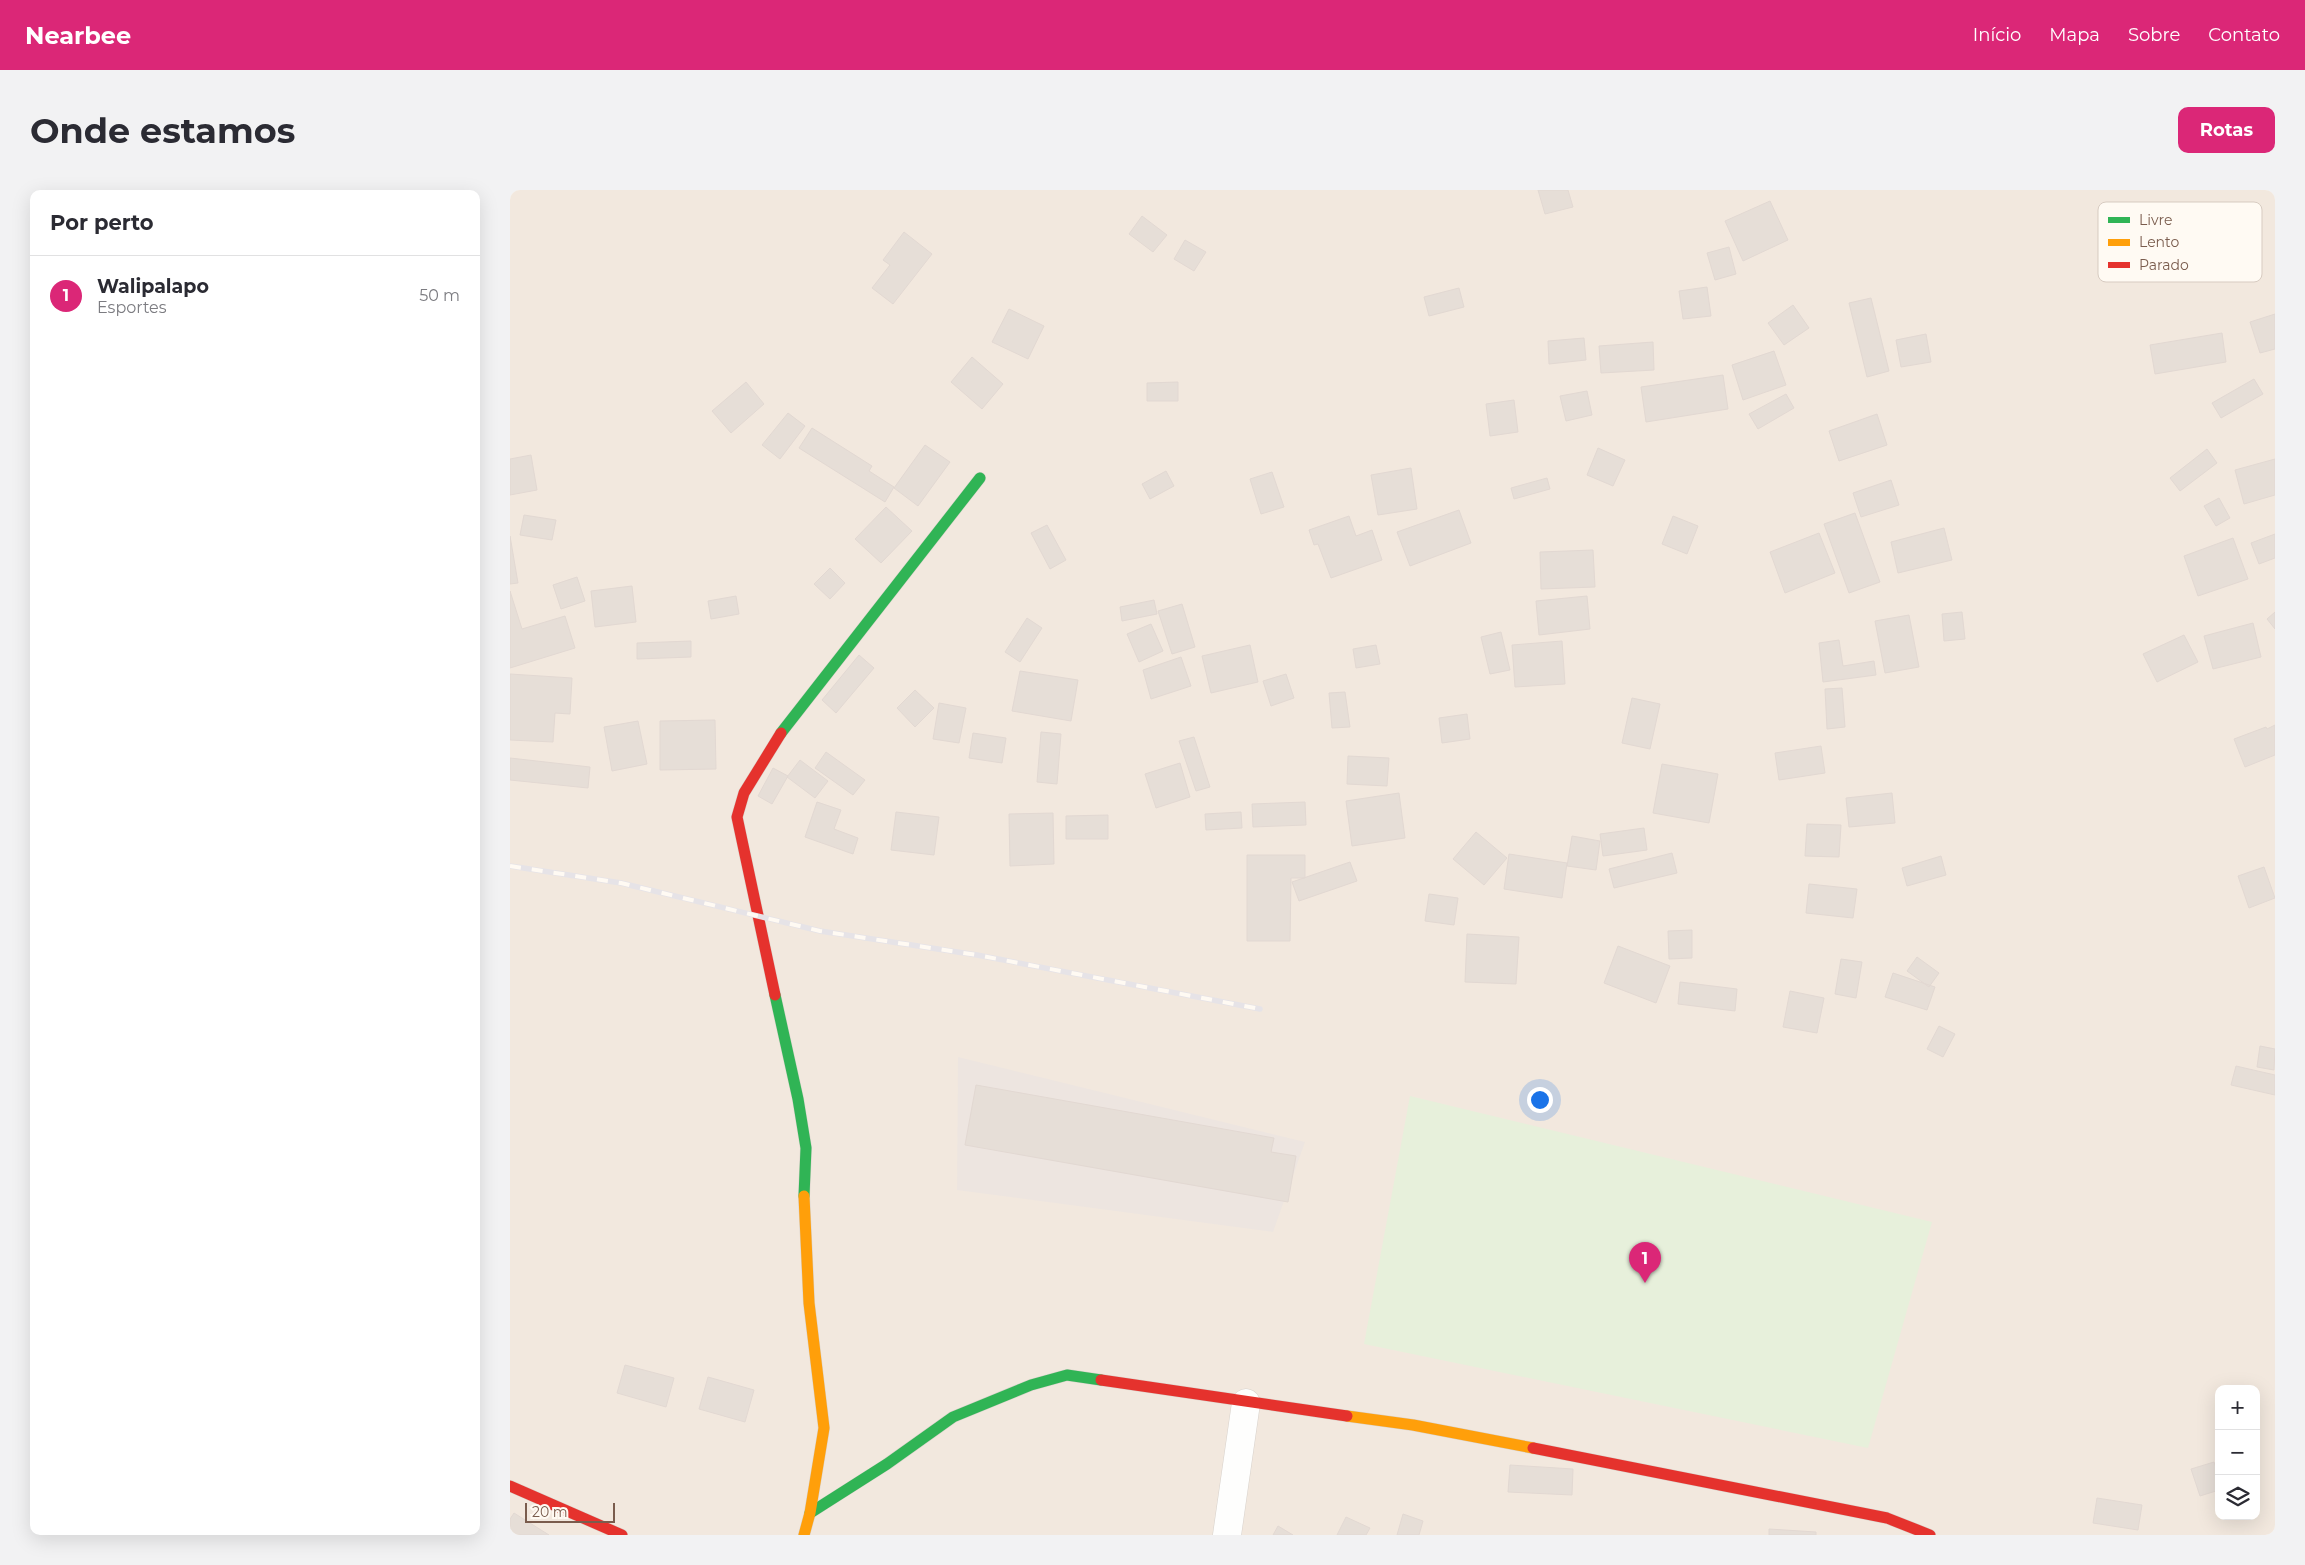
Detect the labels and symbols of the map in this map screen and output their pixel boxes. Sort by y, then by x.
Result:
legend [2098,202,2262,282]
text: Livre [2139,211,2173,229]
text: Lento [2139,233,2179,251]
text: Parado [2139,256,2189,274]
your location [1527,1087,1553,1113]
pin: 1 [1629,1242,1661,1283]
scale bar [525,1500,615,1523]

